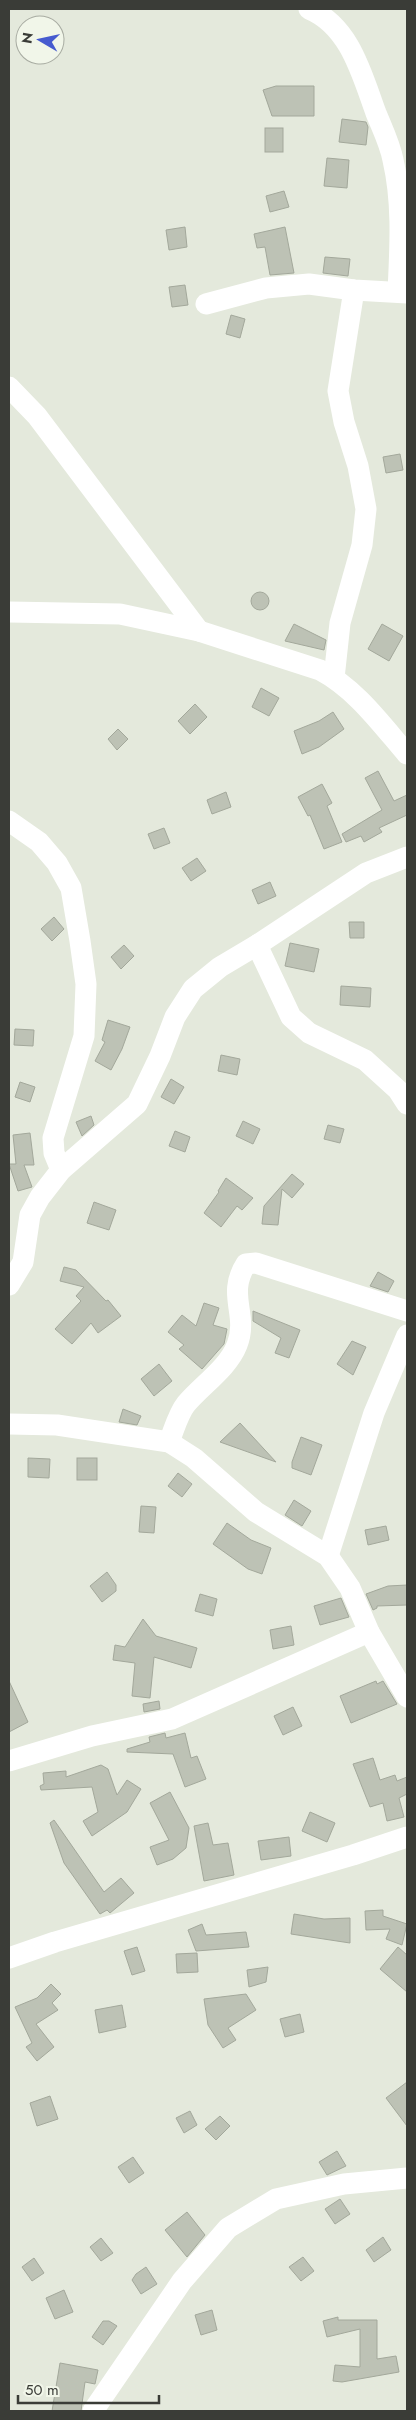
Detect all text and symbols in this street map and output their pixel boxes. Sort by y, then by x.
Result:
north arrow [15,15,65,65]
text: N [16,31,38,45]
scale bar [18,2372,159,2404]
text: 50 m [25,2379,59,2401]

